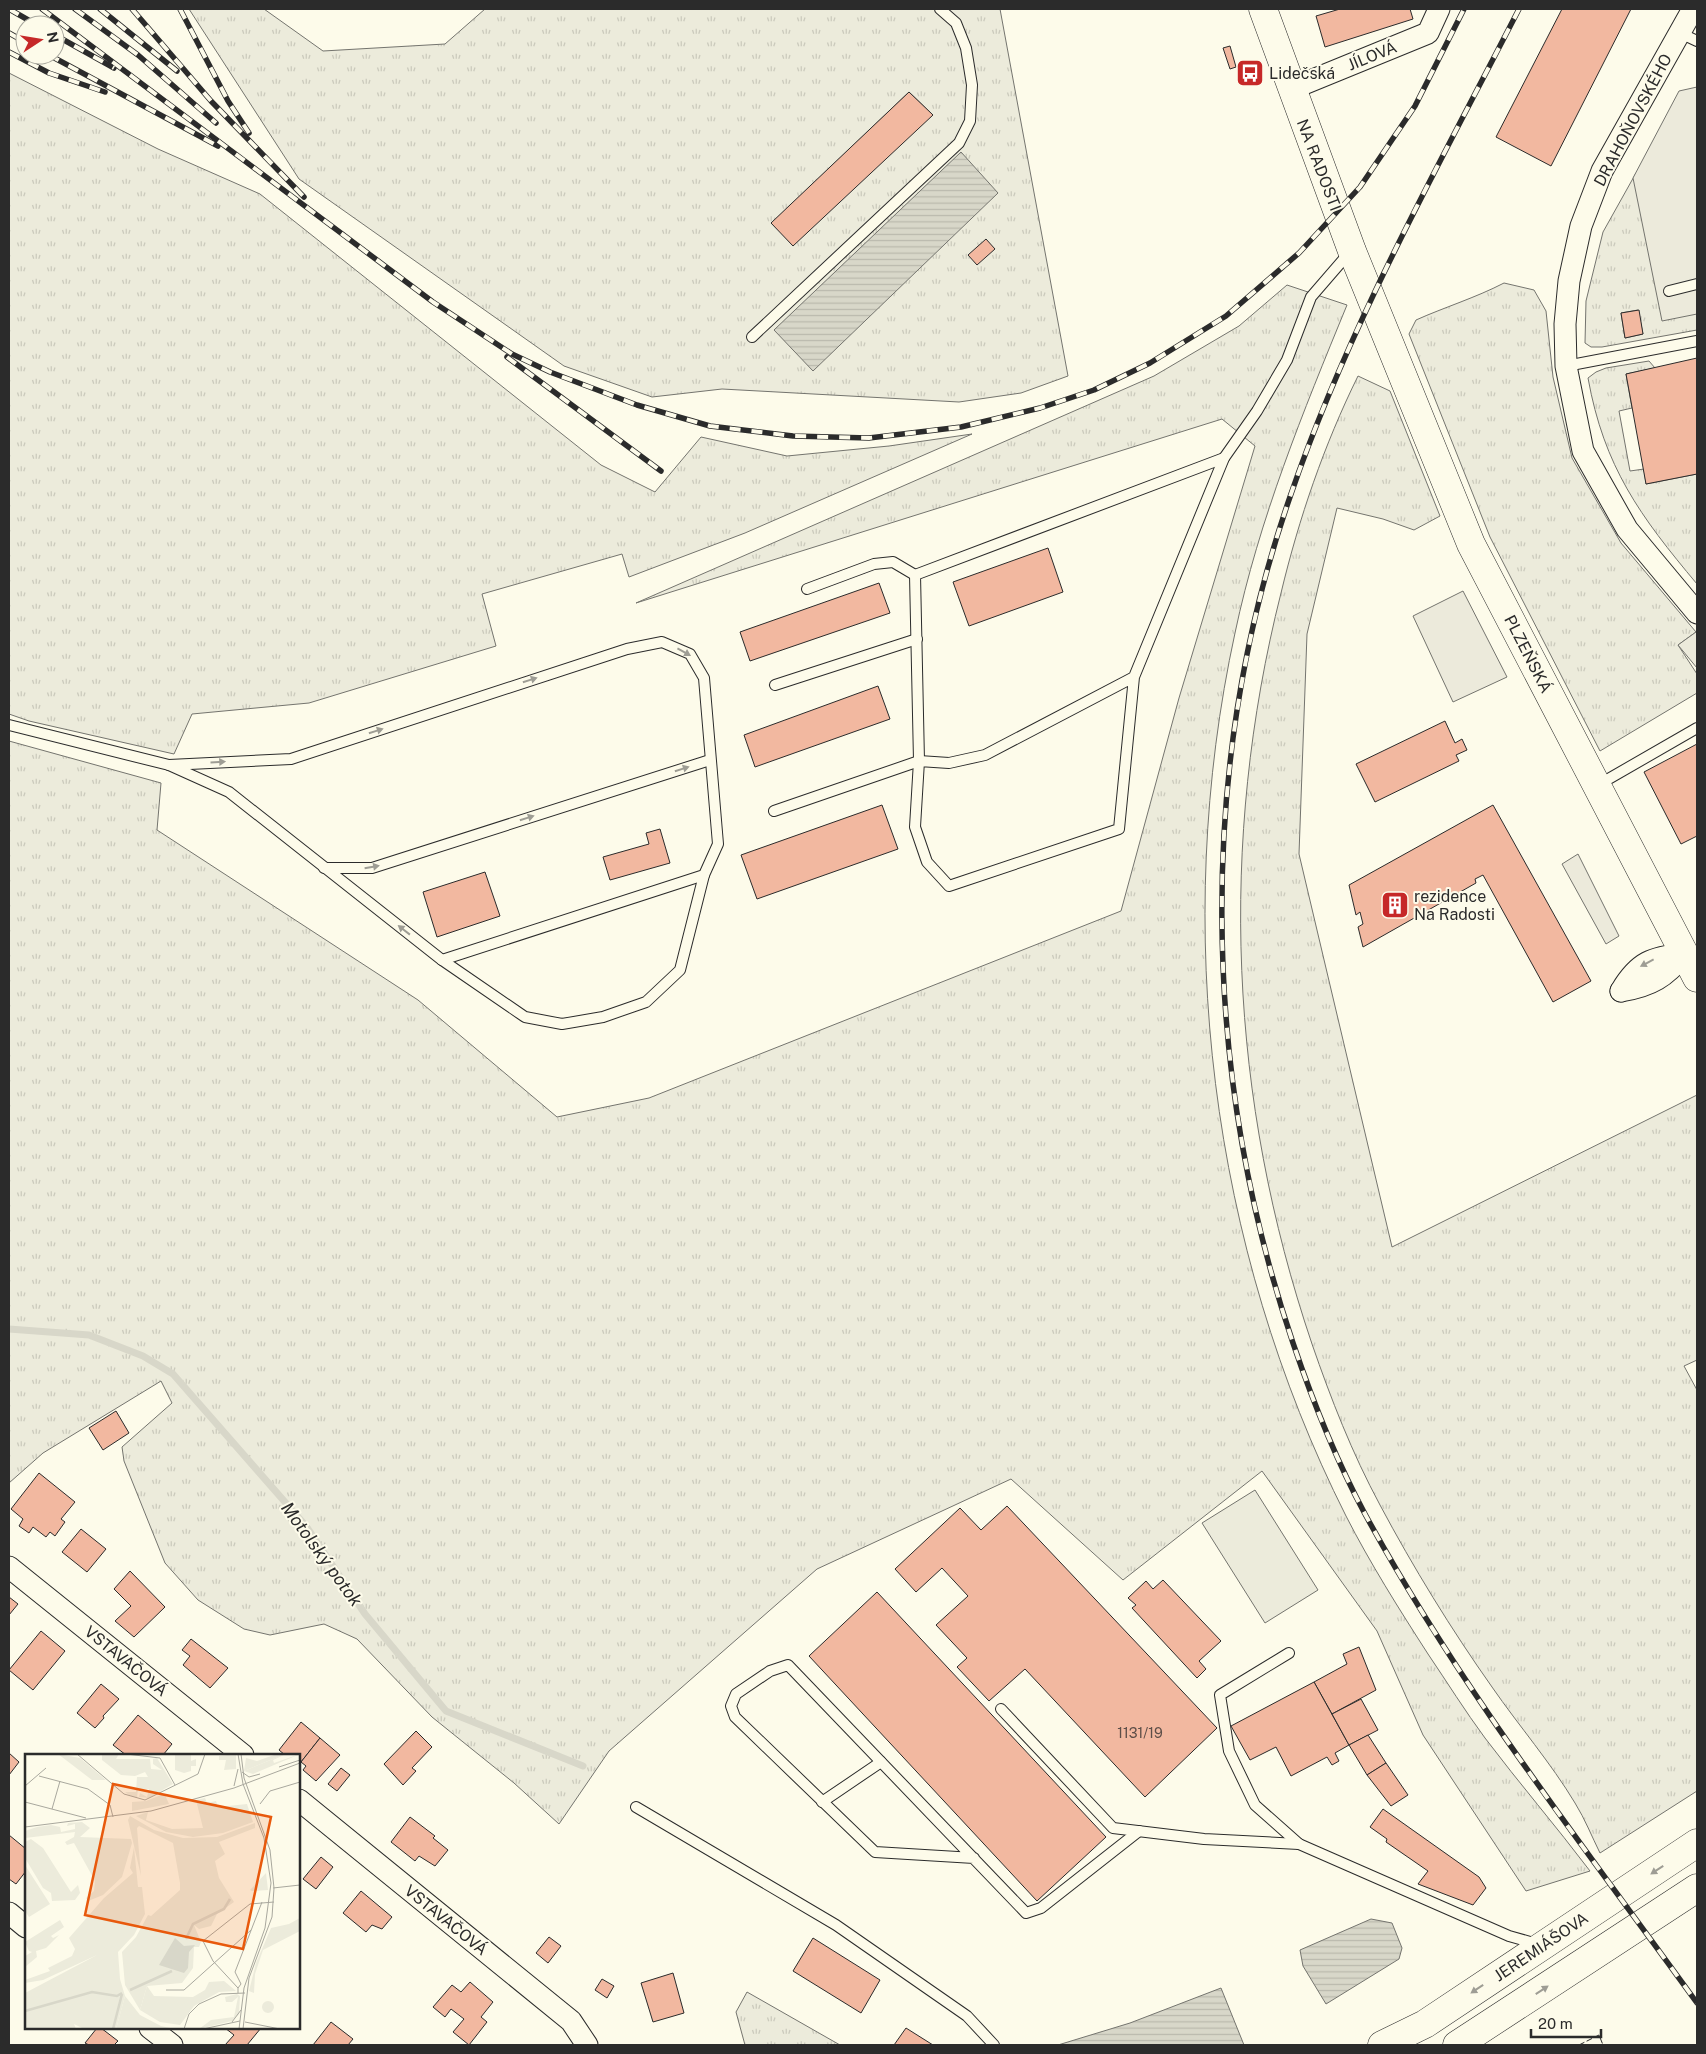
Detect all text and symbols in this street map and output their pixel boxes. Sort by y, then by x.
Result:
north arrow [15,15,65,65]
text: N [44,30,62,44]
street label: JÍLOVÁ [1344,37,1399,74]
street label: DRAHOŇOVSKÉHO [1589,50,1676,189]
bus stop icon: Lidečská [1235,58,1265,88]
place label: Lidečská [1269,64,1335,83]
street label: NA RADOSTI [1293,116,1345,214]
street label: PLZEŇSKÁ [1500,611,1557,696]
one-way arrow [677,648,692,656]
one-way arrow [523,676,538,684]
one-way arrow [369,727,384,735]
one-way arrow [210,758,226,766]
one-way arrow [675,764,690,772]
one-way arrow [520,814,535,822]
one-way arrow [365,862,381,870]
place label: rezidence Na Radosti [1414,887,1495,924]
building icon: rezidence Na Radosti [1380,890,1410,920]
one-way arrow [397,925,410,936]
one-way arrow [1640,959,1655,967]
water label: Motolský potok [277,1498,367,1611]
street label: VSTAVAČOVÁ [81,1621,172,1700]
house number: 1131/19 [1117,1725,1163,1741]
inset map [25,1754,300,2029]
one-way arrow [1650,1865,1663,1875]
street label: VSTAVAČOVÁ [401,1880,492,1959]
street label: JEREMIÁŠOVA [1490,1908,1592,1985]
one-way arrow [1471,1984,1484,1994]
one-way arrow [1535,1985,1548,1995]
scale bar [1531,2006,1601,2038]
text: 20 m [1538,2015,1573,2032]

